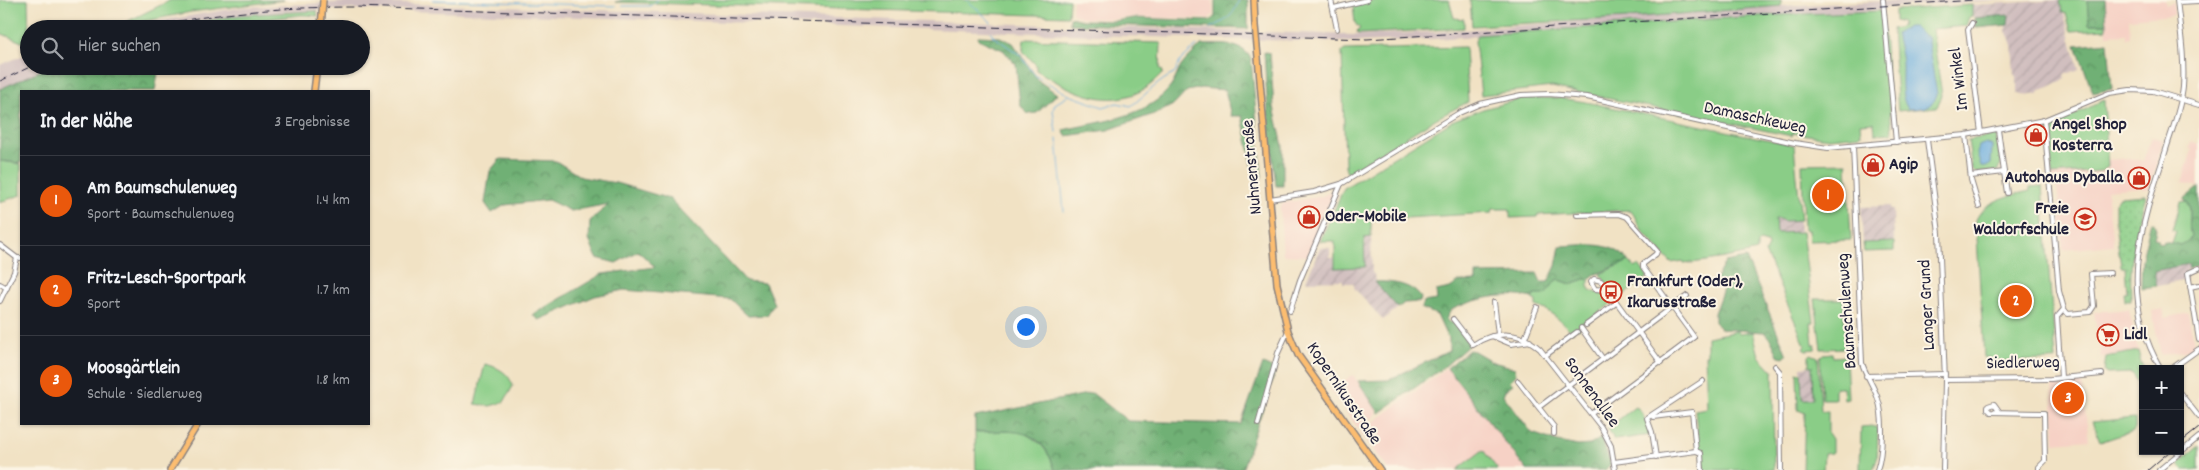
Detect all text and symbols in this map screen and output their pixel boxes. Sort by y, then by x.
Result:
search box [20,20,370,75]
icon: search [38,34,66,62]
text: Hier suchen [78,34,161,61]
street label: Im Winkel [1944,45,1976,112]
street label: Damaschkeweg [1701,96,1809,142]
text: In der Nähe [40,108,132,138]
text: 3 Ergebnisse [274,111,350,134]
place label: Angel Shop Kosterra [2052,113,2127,159]
street label: Nuhnenstraße [1236,118,1270,216]
shop icon: Angel Shop Kosterra [2024,123,2048,147]
shop icon: Agip [1861,153,1885,177]
place label: Agip [1889,153,1918,178]
place label: Autohaus Dyballa [2005,166,2124,191]
shop icon: Autohaus Dyballa [2127,166,2151,190]
text: Am Baumschulenweg [87,176,237,203]
pin: 1 [1812,176,1844,214]
text: 1 [54,189,58,212]
text: 1.4 km [316,189,350,212]
place label: Freie Waldorfschule [1973,197,2069,243]
text: Sport · Baumschulenweg [87,203,234,226]
shop icon: Oder-Mobile [1297,205,1321,229]
place label: Oder-Mobile [1325,205,1406,230]
school or university icon: Freie Waldorfschule [2073,207,2097,231]
street label: Baumschulenweg [1831,252,1865,370]
street label: Langer Grund [1913,259,1943,351]
text: Fritz-Lesch-Sportpark [87,266,246,293]
place label: Frankfurt (Oder), Ikarusstraße [1627,270,1743,316]
text: 2 [53,279,60,302]
text: 1.7 km [316,279,350,302]
bus stop icon: Frankfurt (Oder), Ikarusstraße [1599,280,1623,304]
pin: 2 [2000,282,2032,320]
text: Sport [87,293,120,316]
your location [1013,314,1039,340]
supermarket icon: Lidl [2096,323,2120,347]
place label: Lidl [2124,323,2148,348]
street label: Kopernikusstraße [1299,338,1387,451]
street label: Siedlerweg [1986,351,2060,377]
street label: Sonnenallee [1557,353,1625,433]
text: Moosgärtlein [87,356,180,383]
map controls [2139,365,2184,455]
button: + [2139,365,2184,410]
text: 3 [52,369,60,392]
text: 1.8 km [316,369,350,392]
pin: 3 [2052,379,2084,417]
text: Schule · Siedlerweg [87,383,202,406]
button: − [2139,410,2184,455]

